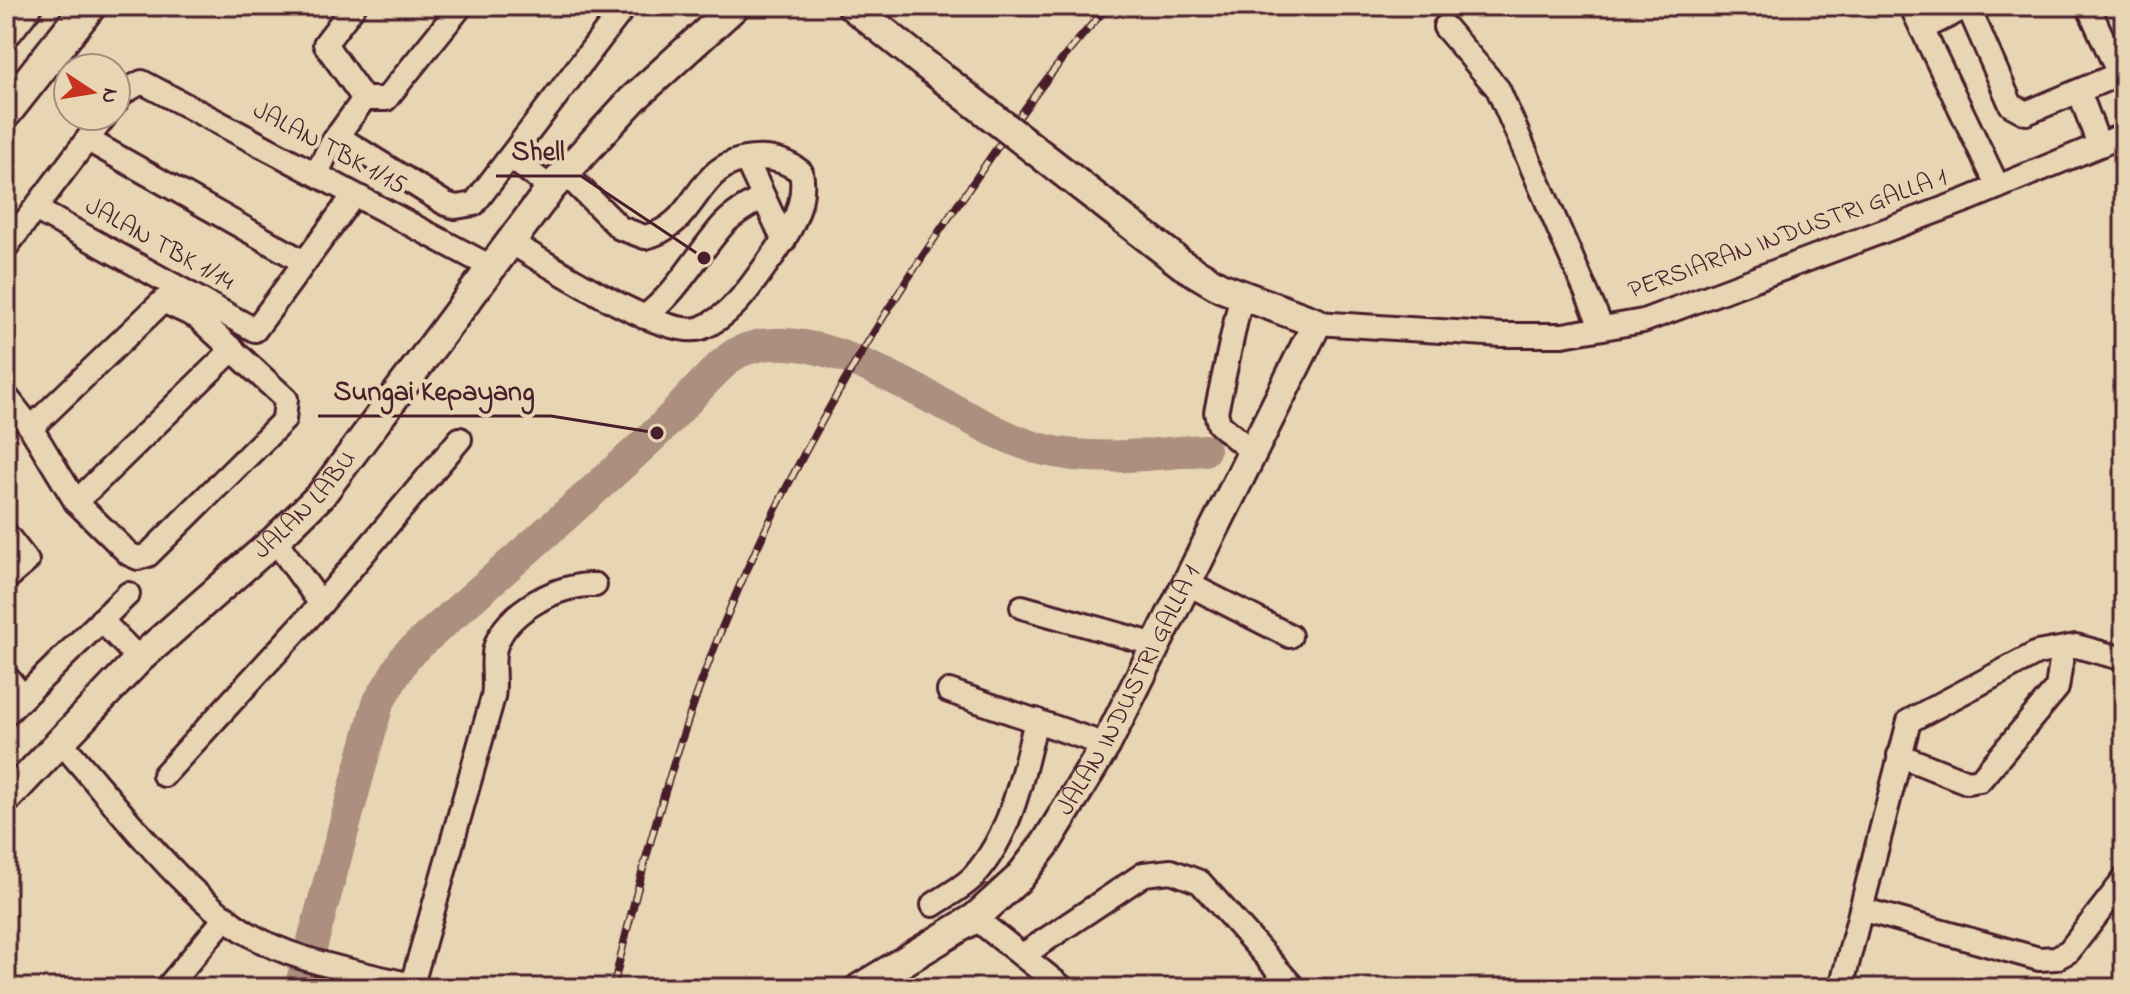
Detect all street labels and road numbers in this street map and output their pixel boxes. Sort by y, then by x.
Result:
street label: JALAN TBK 1/15 [245,92,413,206]
street label: PERSIARAN INDUSTRI GALLA 1 [1623,160,1953,310]
street label: JALAN TBK 1/14 [78,188,241,302]
street label: JALAN LABU [245,443,367,569]
street label: JALAN INDUSTRI GALLA 1 [1048,559,1212,824]

